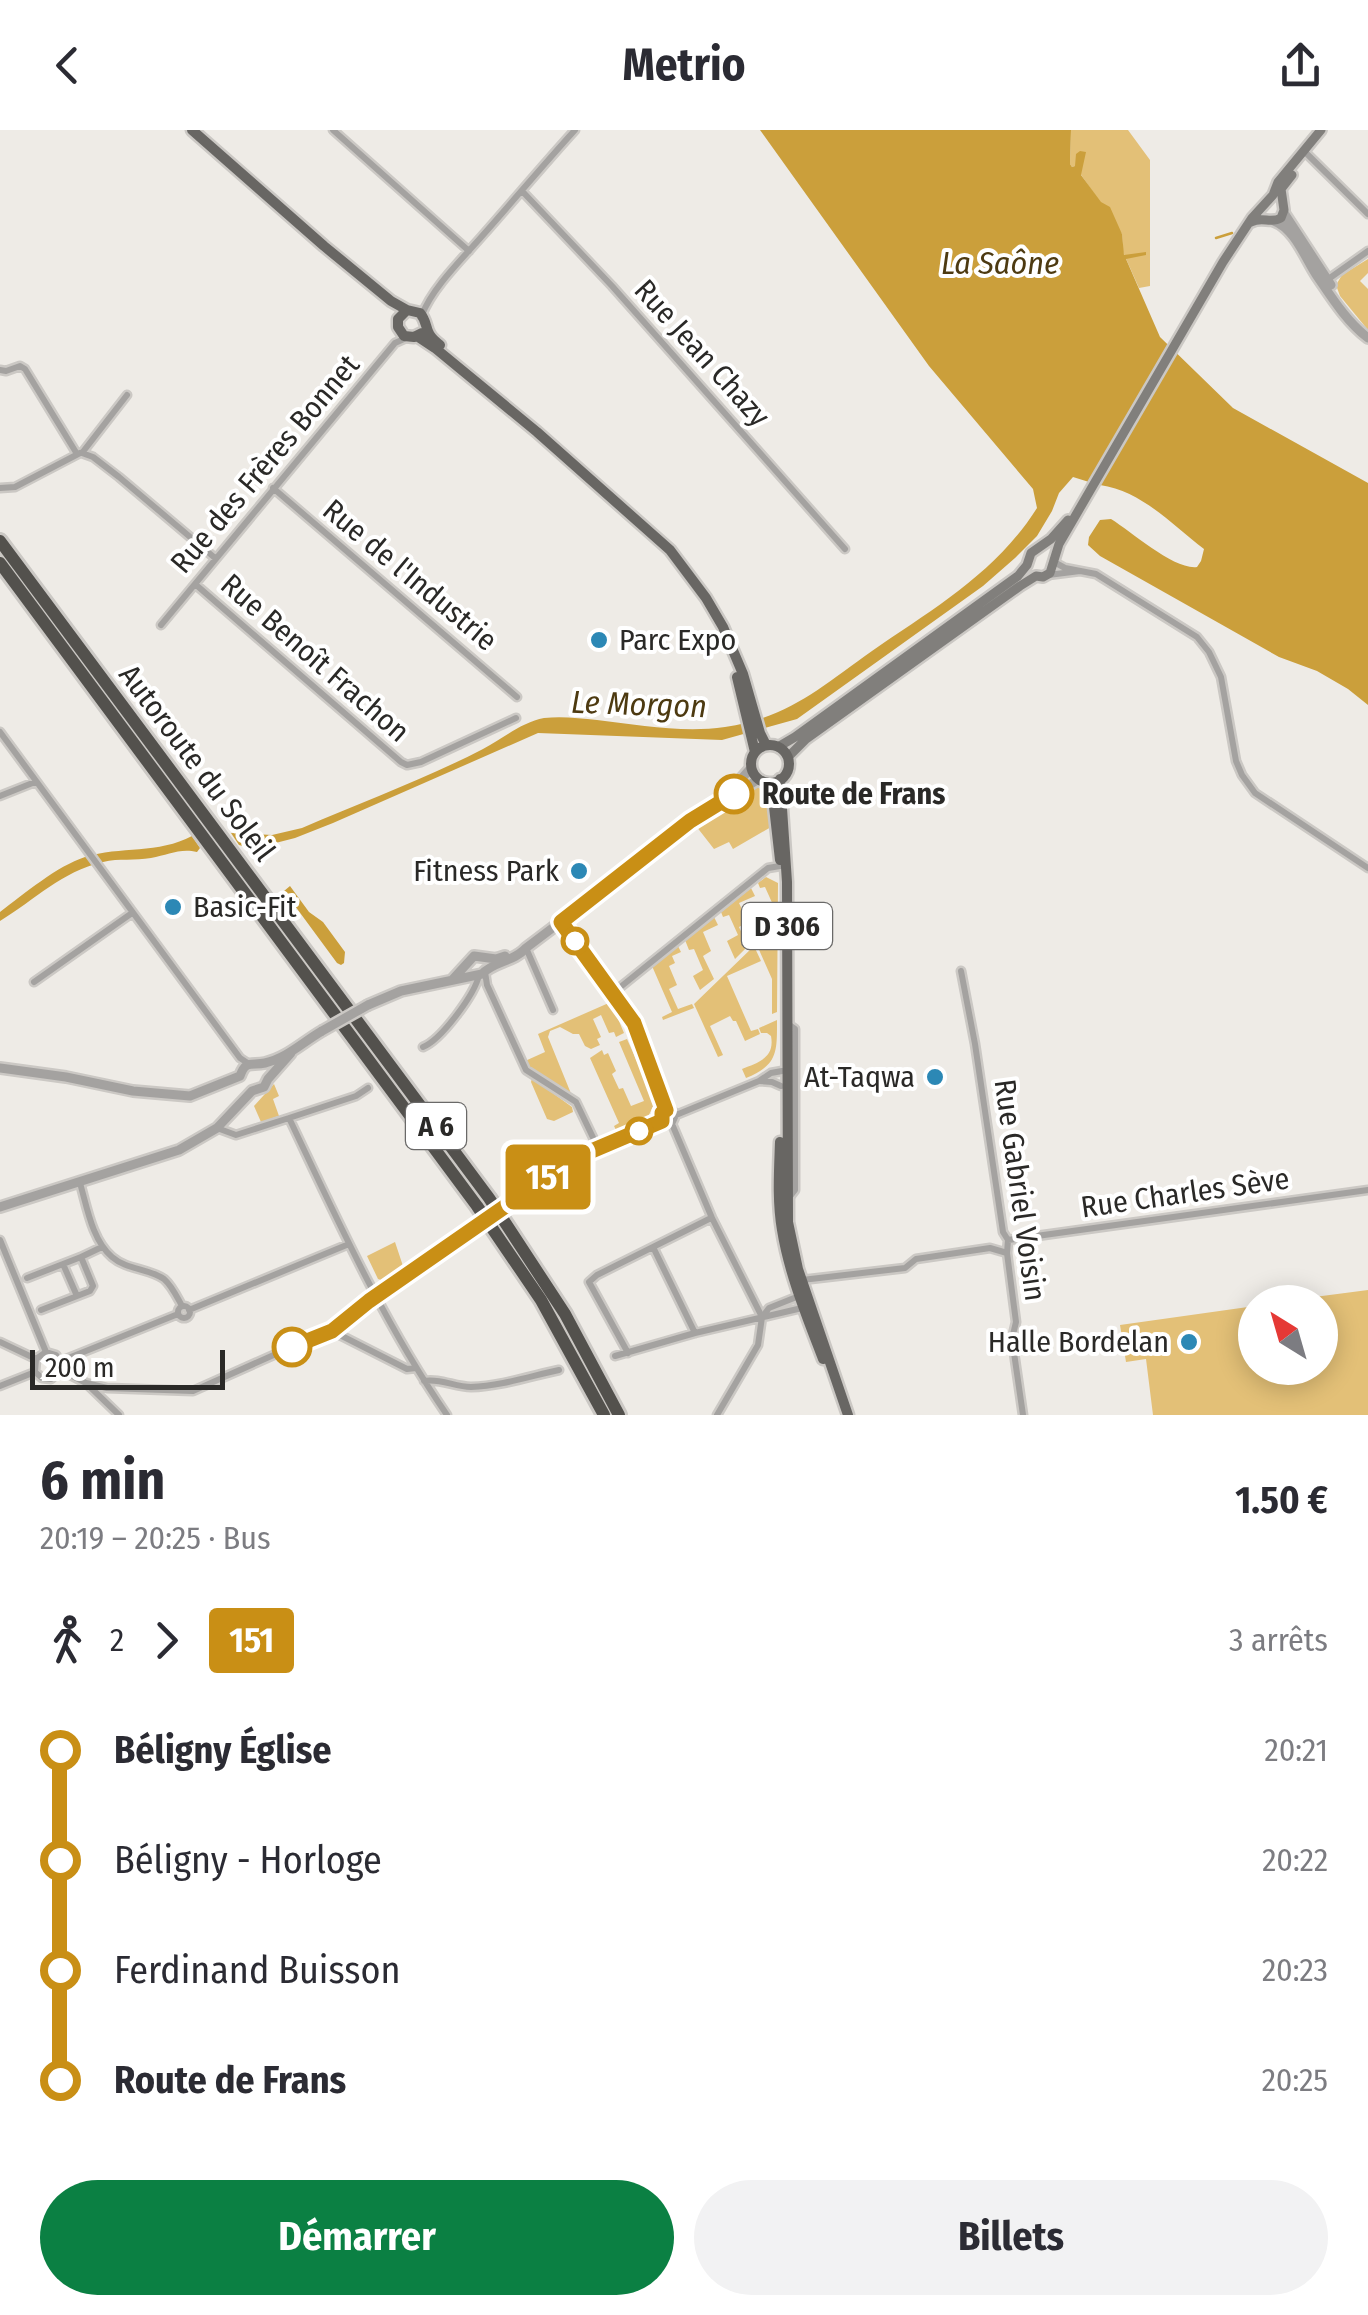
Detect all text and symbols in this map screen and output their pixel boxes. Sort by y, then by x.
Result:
icon: back [40,38,95,93]
text: Metrio [622,38,746,92]
icon: share [1273,38,1328,93]
water label: La Saône [941,244,1059,282]
street label: Rue Jean Chazy [627,272,778,434]
street label: Rue des Frères Bonnet [163,347,367,581]
street label: Rue de l'Industrie [316,492,504,658]
street label: Rue Benoît Frachon [213,566,417,750]
place label: Parc Expo [619,622,736,658]
marker: Parc Expo [588,629,610,651]
street label: Autoroute du Soleil [111,658,283,868]
water label: Le Morgon [571,683,707,725]
marker: Route de Frans [715,775,753,813]
place label: Route de Frans [762,776,945,812]
place label: Fitness Park [413,853,559,889]
marker: Fitness Park [568,860,590,882]
place label: Basic-Fit [193,889,297,925]
marker: Basic-Fit [162,896,184,918]
road number: D 306 [742,903,832,949]
unlabelled marker [562,928,588,954]
place label: At-Taqwa [804,1059,915,1095]
marker: At-Taqwa [924,1066,946,1088]
street label: Rue Gabriel Voisin [987,1077,1053,1303]
road number: A 6 [406,1103,466,1149]
unlabelled marker [626,1118,652,1144]
line badge: 151 [490,1144,606,1210]
text: 151 [526,1156,570,1198]
street label: Rue Charles Sève [1079,1161,1291,1225]
north arrow [1238,1285,1338,1385]
map controls [1238,1285,1338,1385]
place label: Halle Bordelan [988,1324,1169,1360]
unlabelled marker [273,1328,311,1366]
marker: Halle Bordelan [1178,1331,1200,1353]
scale bar [30,1345,225,1390]
text: 200 m [45,1351,115,1384]
text: 6 min [40,1448,165,1514]
text: 1.50 € [1235,1477,1328,1523]
text: 20:19 – 20:25 · Bus [40,1519,271,1557]
icon: walk [40,1613,95,1668]
icon: forward [139,1613,194,1668]
text: 151 [229,1619,274,1661]
text: 2 [110,1621,124,1659]
text: 3 arrêts [1229,1621,1328,1659]
text: Béligny Église [114,1727,332,1773]
text: 20:21 [1265,1731,1328,1769]
text: Béligny - Horloge [114,1837,382,1883]
text: 20:22 [1262,1841,1328,1879]
text: Ferdinand Buisson [114,1947,401,1993]
text: 20:23 [1262,1951,1328,1989]
text: Route de Frans [114,2057,346,2103]
text: 20:25 [1262,2061,1328,2099]
button: Démarrer [40,2180,674,2295]
button: Billets [694,2180,1328,2295]

